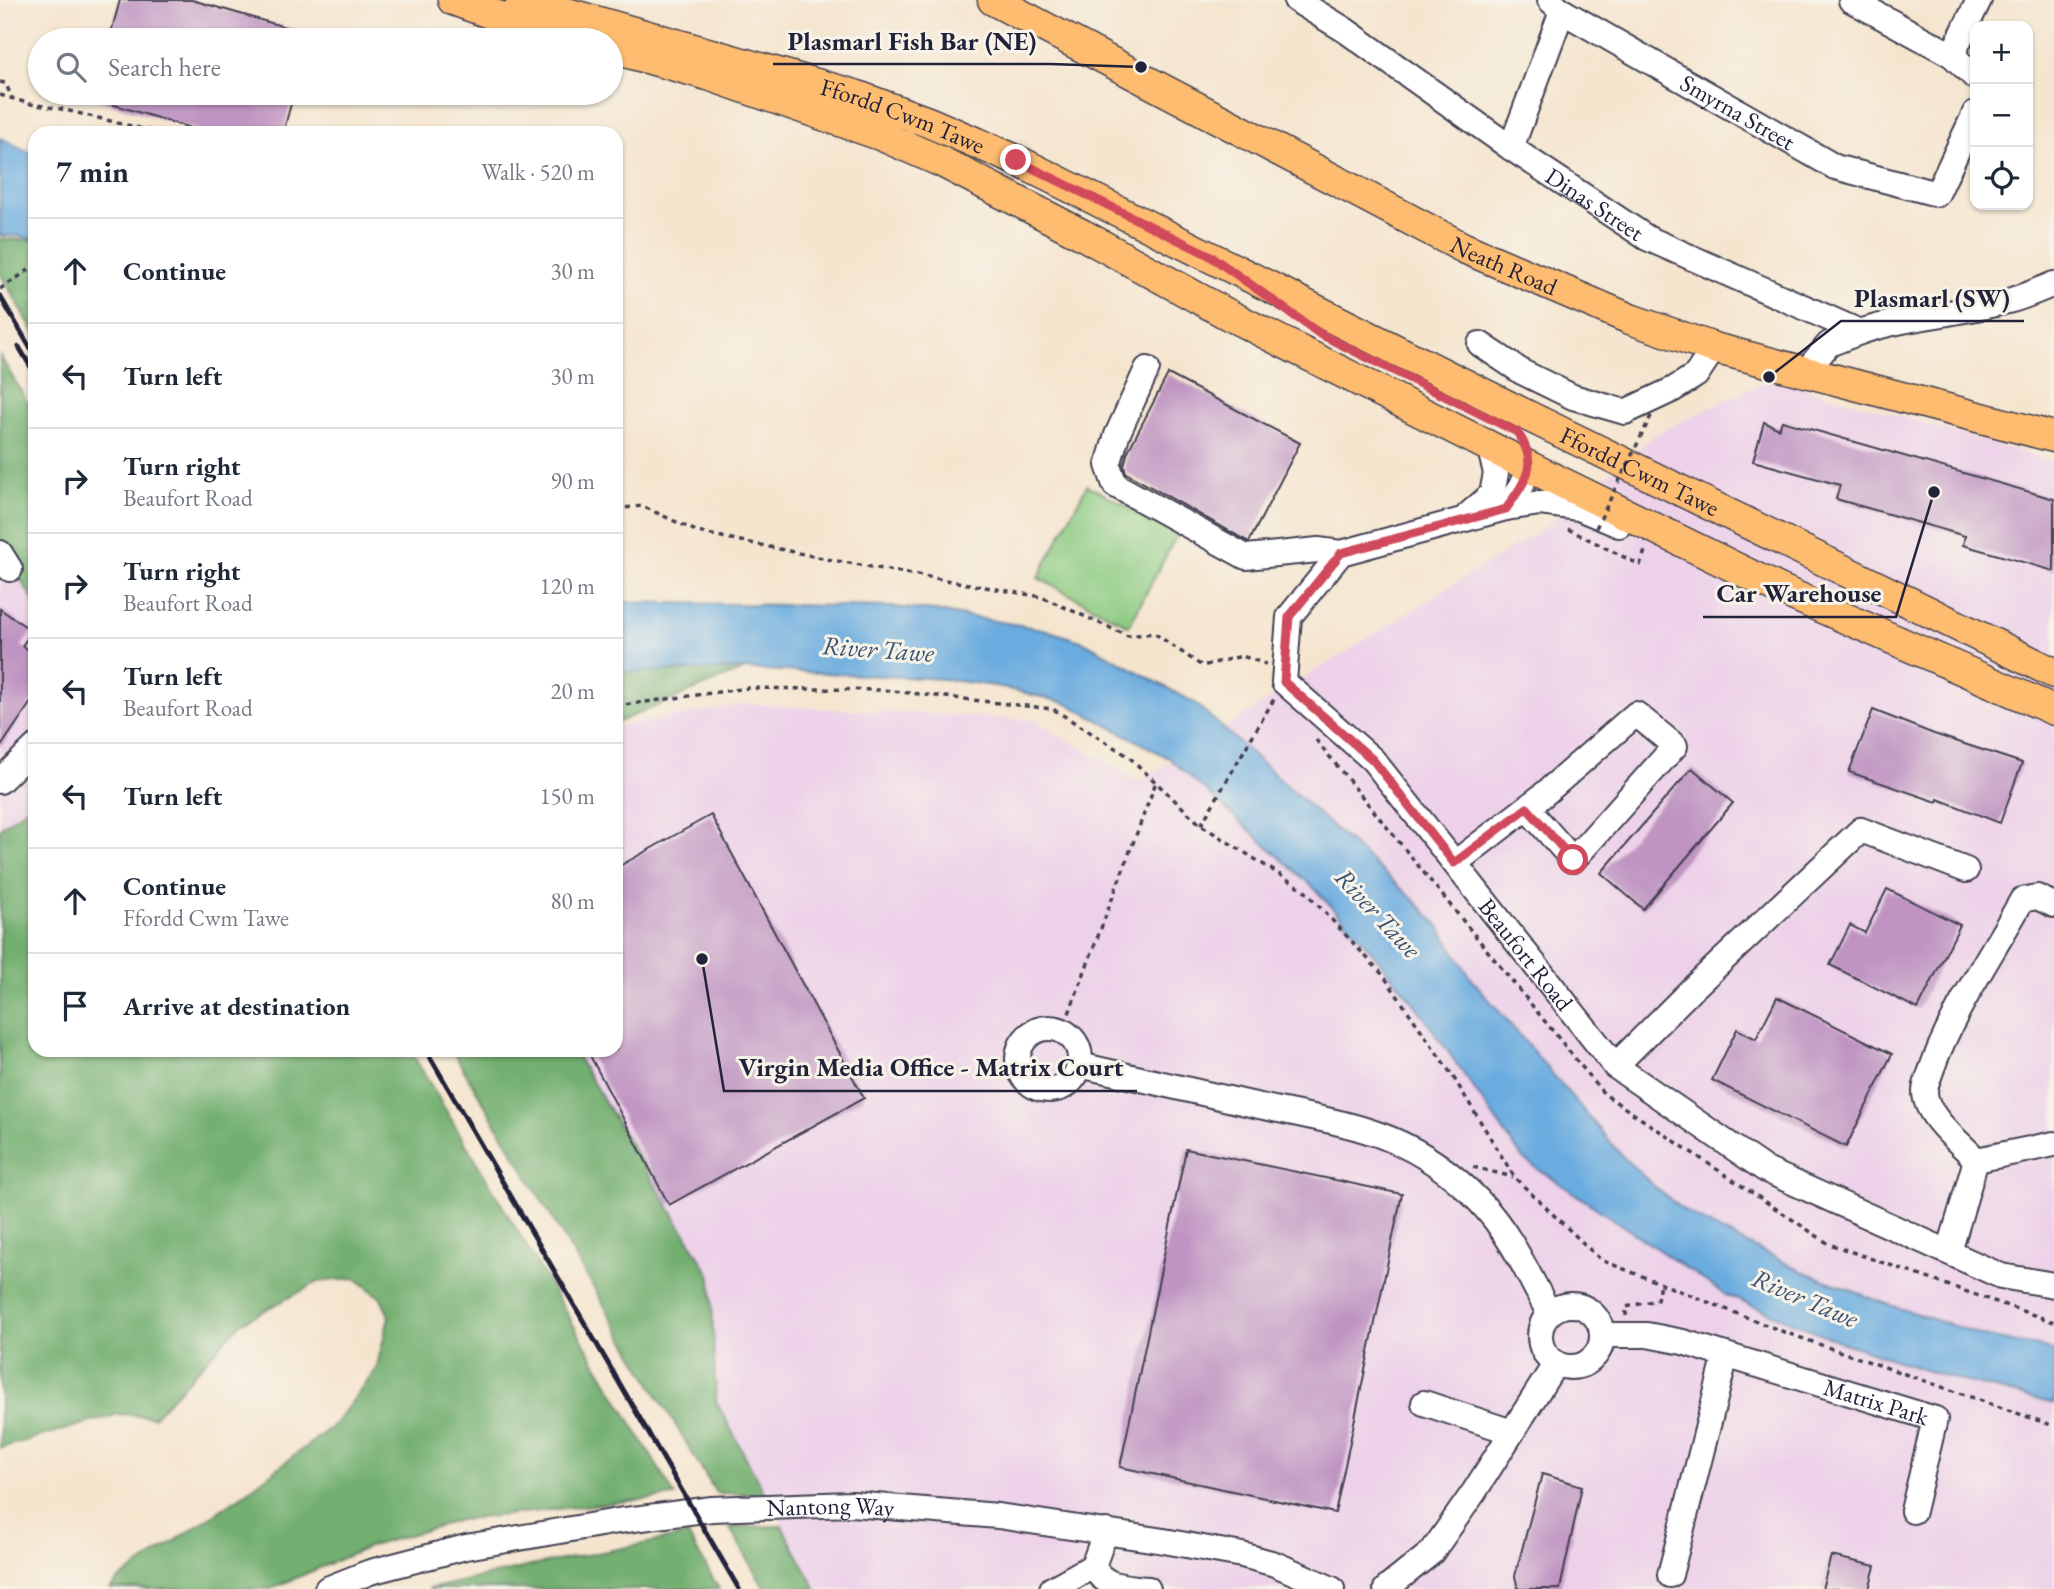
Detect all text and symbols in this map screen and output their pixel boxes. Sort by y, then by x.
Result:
callout: Plasmarl Fish Bar (NE) [773,17,1050,64]
map controls [1970,21,2033,210]
button: + [1970,21,2033,84]
text: Plasmarl Fish Bar (NE) [788,24,1036,58]
search box [28,28,623,105]
icon: search [52,48,90,86]
text: Search here [108,50,221,84]
street label: Smyrna Street [1675,67,1801,157]
street label: Ffordd Cwm Tawe [817,71,990,160]
button: − [1970,84,2033,147]
route end [1000,144,1031,175]
button: locate [1970,147,2033,210]
text: 7 min [56,152,129,191]
text: Walk · 520 m [481,157,595,187]
street label: Dinas Street [1540,160,1651,248]
street label: Neath Road [1445,228,1563,302]
icon: ahead [56,252,94,290]
text: Continue [123,254,226,288]
text: 30 m [550,256,595,286]
callout: Plasmarl (SW) [1841,274,2024,321]
text: Plasmarl (SW) [1854,281,2010,315]
icon: left [56,357,94,395]
text: Turn left [123,359,222,393]
text: 30 m [550,361,595,391]
street label: Ffordd Cwm Tawe [1555,419,1725,523]
text: Turn right [123,449,241,483]
icon: right [56,462,94,500]
text: 90 m [550,466,595,496]
text: Beaufort Road [123,483,253,513]
text: Turn right [123,554,241,588]
icon: right [56,567,94,605]
callout: Car Warehouse [1703,570,1896,617]
text: 120 m [539,571,595,601]
text: Car Warehouse [1717,576,1882,610]
text: Beaufort Road [123,588,253,618]
water label: River Tawe [821,628,936,670]
text: Turn left [123,659,222,693]
icon: left [56,672,94,710]
text: 20 m [550,676,595,706]
text: Beaufort Road [123,693,253,723]
icon: left [56,777,94,815]
text: Turn left [123,779,222,813]
text: 150 m [539,781,595,811]
route start [1557,844,1588,875]
water label: River Tawe [1327,860,1429,966]
text: Continue [123,869,226,903]
icon: ahead [56,882,94,920]
text: 80 m [550,886,595,916]
street label: Beaufort Road [1472,891,1581,1017]
text: Ffordd Cwm Tawe [123,903,289,933]
icon: arrive [56,987,94,1025]
text: Arrive at destination [123,989,350,1023]
callout: Virgin Media Office - Matrix Court [724,1044,1137,1091]
text: Virgin Media Office - Matrix Court [739,1050,1124,1084]
water label: River Tawe [1747,1260,1864,1336]
street label: Matrix Park [1820,1370,1934,1432]
street label: Nantong Way [766,1488,896,1523]

